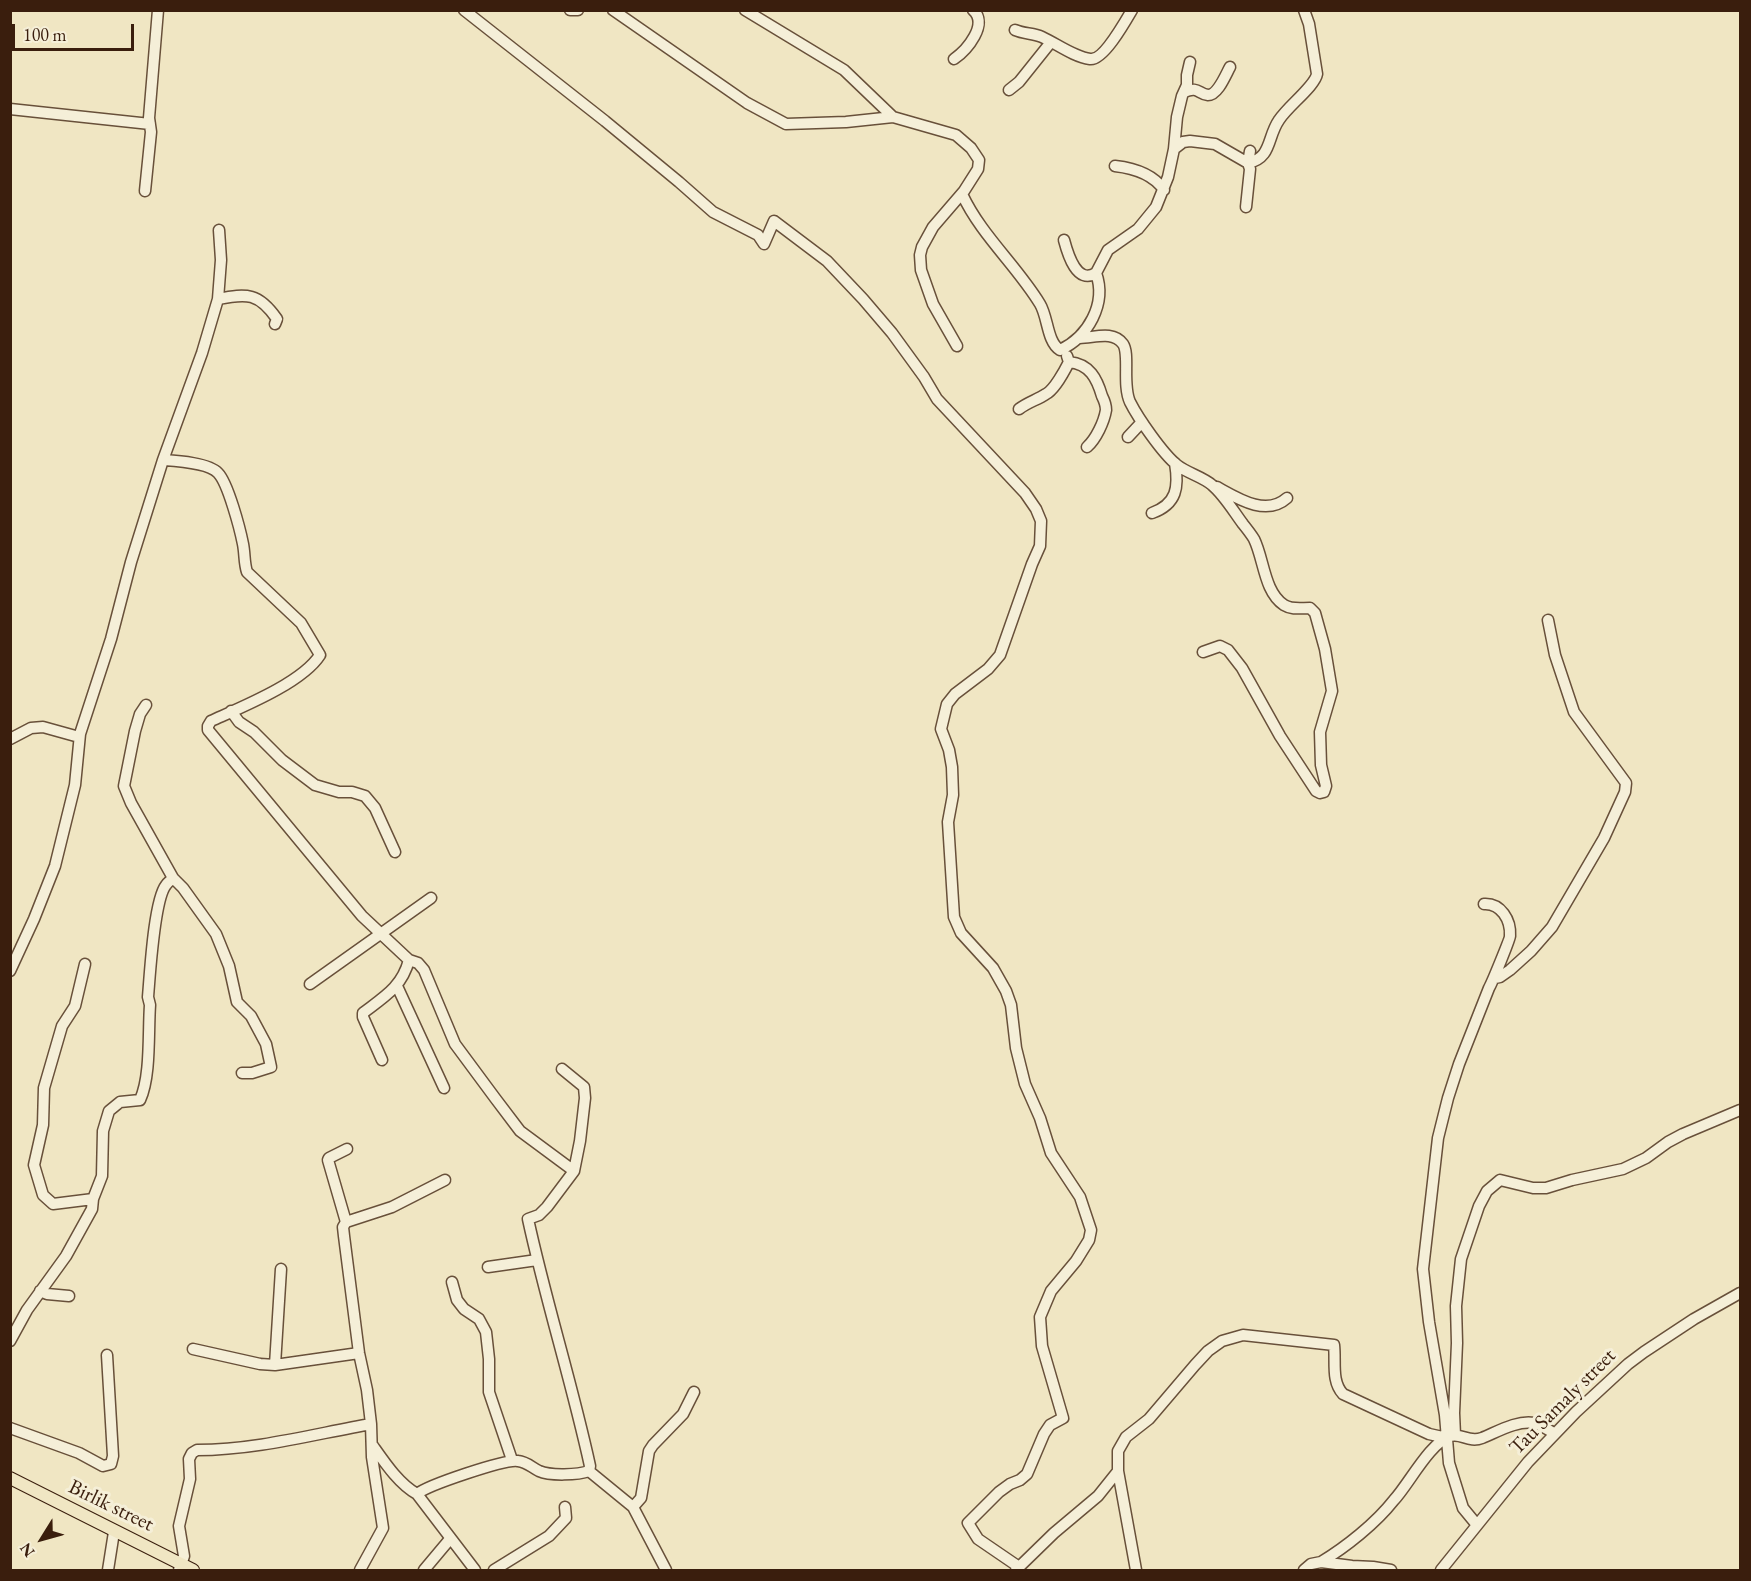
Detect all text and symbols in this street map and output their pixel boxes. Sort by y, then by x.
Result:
scale bar [15,12,136,50]
text: 100 m [23,23,67,46]
street label: Tau Samaly street [1505,1344,1621,1460]
street label: Birlik street [64,1475,158,1537]
north arrow [12,1509,72,1569]
text: N [15,1539,40,1562]

